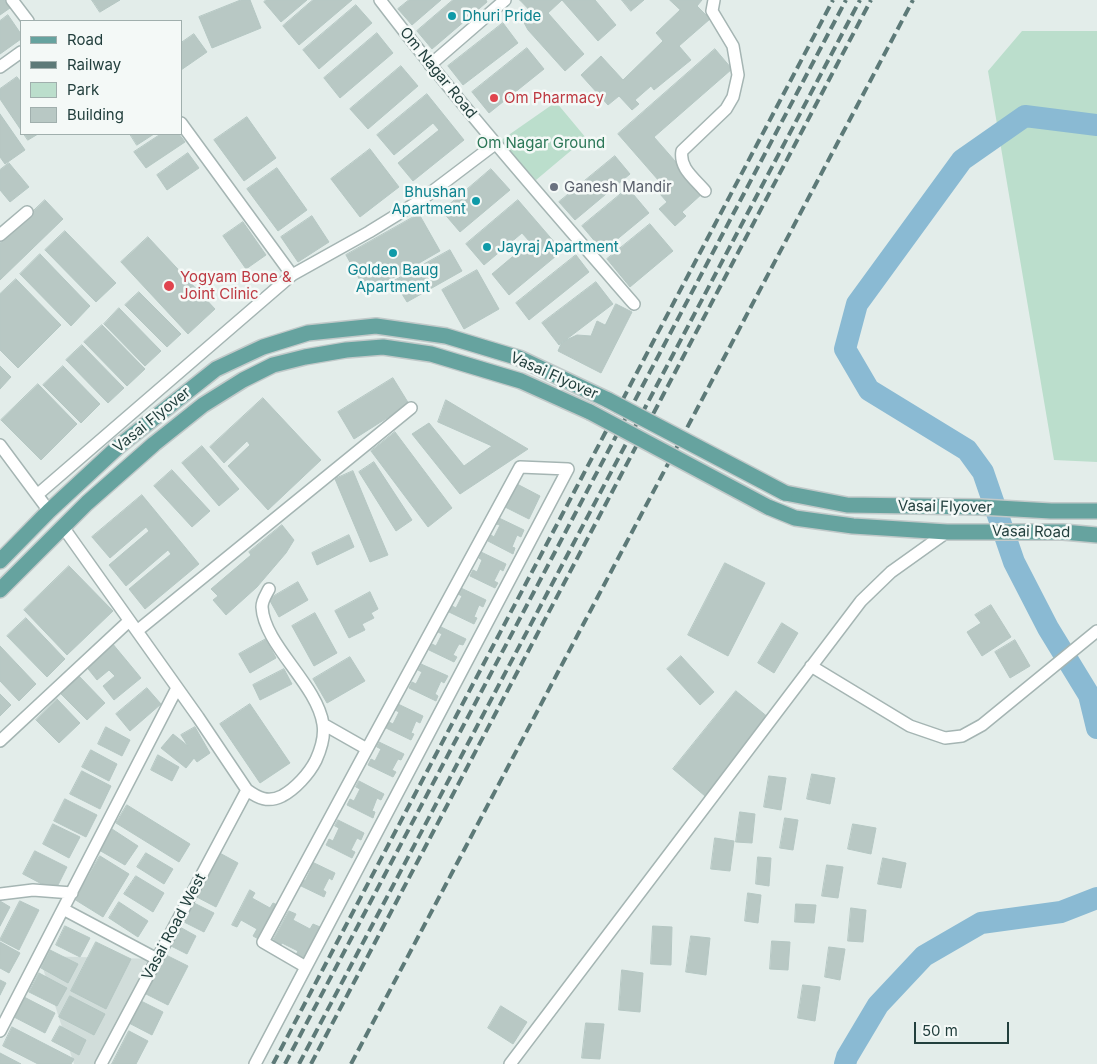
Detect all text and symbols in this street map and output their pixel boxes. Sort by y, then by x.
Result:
place label: Dhuri Pride [462,7,541,25]
marker: Dhuri Pride [446,10,458,22]
legend [20,20,182,135]
street label: Om Nagar Road [396,24,480,122]
text: Road [67,30,103,49]
text: Railway [67,55,121,74]
text: Park [67,80,99,99]
place label: Om Pharmacy [504,89,604,107]
marker: Om Pharmacy [488,92,500,104]
text: Building [67,105,124,124]
park label: Om Nagar Ground [477,134,605,152]
place label: Ganesh Mandir [564,178,672,196]
marker: Ganesh Mandir [548,181,560,193]
place label: Bhushan Apartment [391,183,466,218]
marker: Bhushan Apartment [470,195,482,207]
place label: Jayraj Apartment [497,238,619,256]
marker: Jayraj Apartment [481,241,493,253]
marker: Golden Baug Apartment [387,247,399,259]
place label: Golden Baug Apartment [347,261,439,296]
place label: Yogyam Bone & Joint Clinic [180,268,292,303]
marker: Yogyam Bone & Joint Clinic [162,279,176,293]
street label: Vasai Flyover [507,349,601,403]
street label: Vasai Flyover [110,383,194,457]
street label: Vasai Flyover [898,497,992,517]
street label: Vasai Road [992,522,1070,542]
street label: Vasai Road West [138,871,210,983]
scale bar [917,1012,1012,1044]
text: 50 m [922,1021,958,1040]

